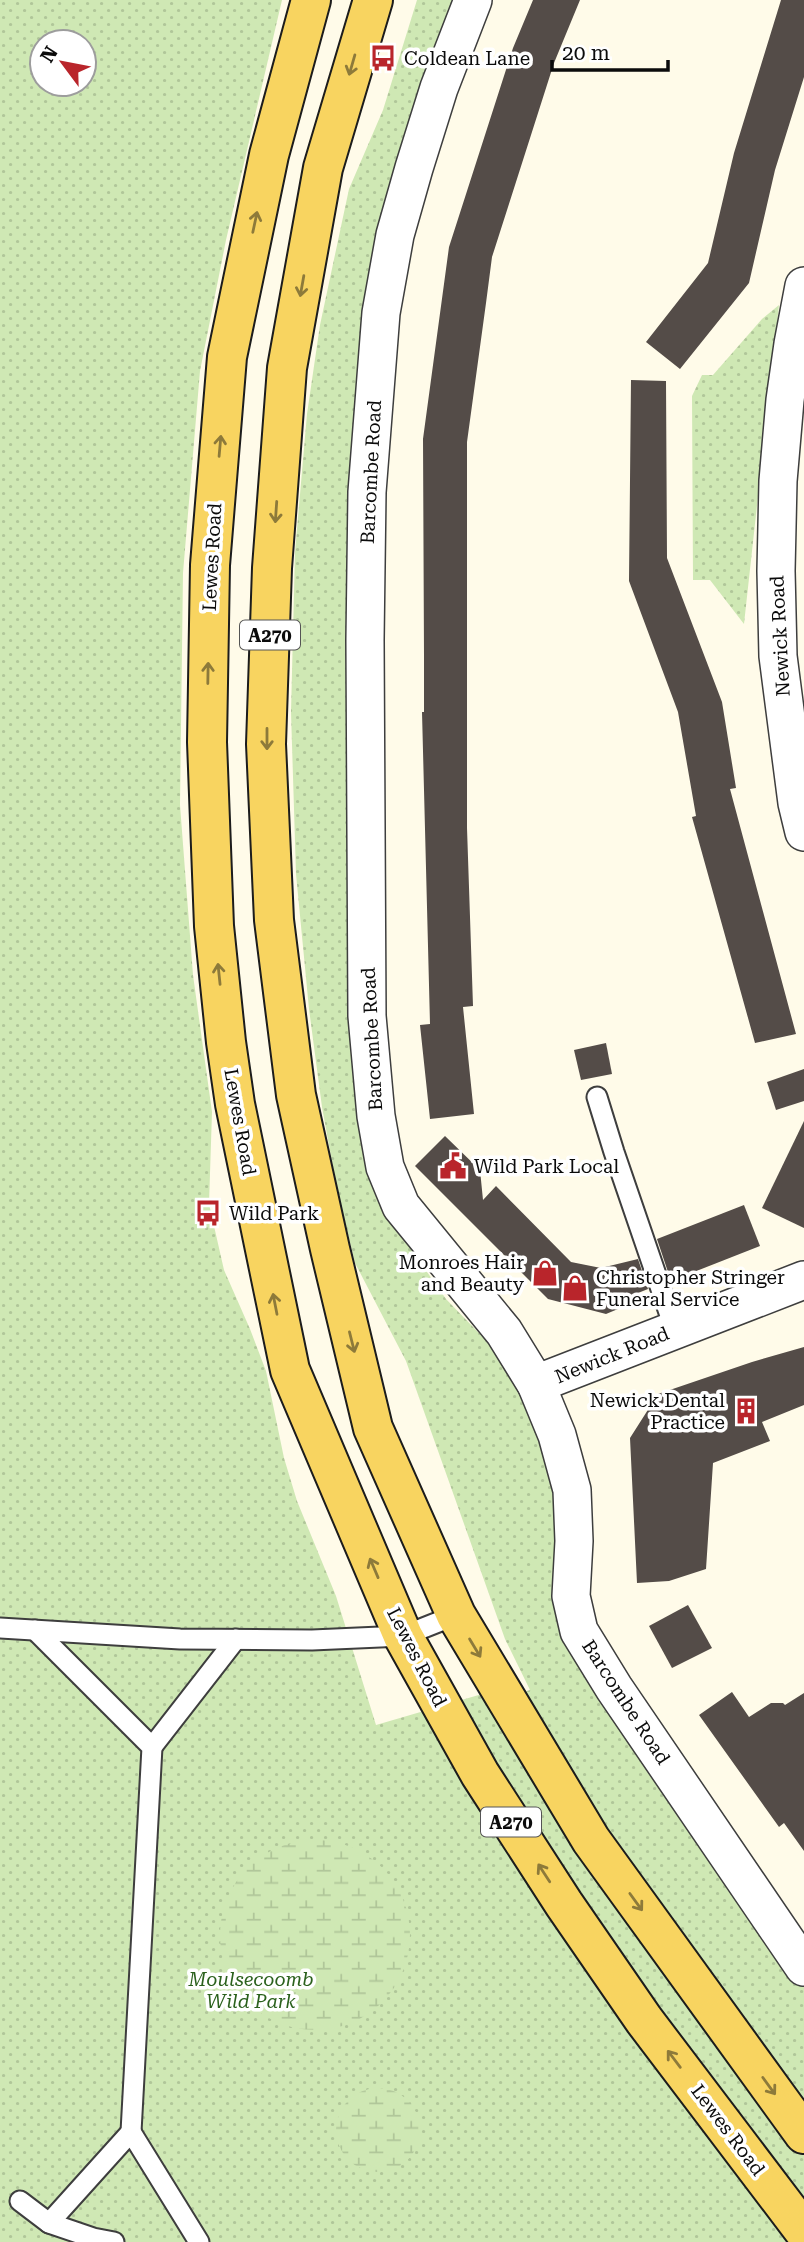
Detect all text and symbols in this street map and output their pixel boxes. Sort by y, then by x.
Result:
north arrow [28,28,98,98]
scale bar [552,28,668,72]
text: 20 m [562,41,610,65]
text: N [35,42,63,67]
bus stop icon: Coldean Lane [368,43,398,73]
place label: Coldean Lane [404,47,530,70]
one-way arrow [345,54,358,76]
one-way arrow [248,211,262,234]
one-way arrow [294,275,308,297]
street label: Barcombe Road [356,399,386,545]
one-way arrow [214,436,227,458]
one-way arrow [269,500,282,523]
street label: Lewes Road [198,502,226,612]
street label: Newick Road [765,575,795,697]
road number: A270 [240,620,300,650]
one-way arrow [201,662,215,685]
one-way arrow [260,728,274,751]
one-way arrow [212,963,225,986]
street label: Barcombe Road [357,966,387,1112]
street label: Lewes Road [219,1067,261,1177]
public building icon: Wild Park Local [438,1151,468,1181]
place label: Wild Park Local [474,1155,619,1178]
bus stop icon: Wild Park [193,1198,223,1228]
place label: Wild Park [229,1202,319,1225]
place label: Monroes Hair and Beauty [399,1251,525,1296]
shop icon: Monroes Hair and Beauty [530,1258,560,1288]
place label: Christopher Stringer Funeral Service [596,1266,785,1311]
shop icon: Christopher Stringer Funeral Service [560,1273,590,1303]
one-way arrow [268,1293,282,1316]
street label: Newick Road [552,1322,672,1388]
one-way arrow [346,1330,360,1353]
place label: Newick Dental Practice [590,1389,725,1434]
building icon: Newick Dental Practice [731,1396,761,1426]
one-way arrow [367,1557,380,1579]
street label: Lewes Road [382,1603,452,1711]
street label: Barcombe Road [577,1635,675,1769]
one-way arrow [468,1637,482,1657]
road number: A270 [481,1808,541,1836]
one-way arrow [537,1864,551,1883]
one-way arrow [628,1892,643,1911]
park label: Moulsecoomb Wild Park [188,1968,313,2013]
one-way arrow [667,2051,682,2069]
one-way arrow [762,2076,776,2095]
street label: Lewes Road [686,2080,770,2180]

